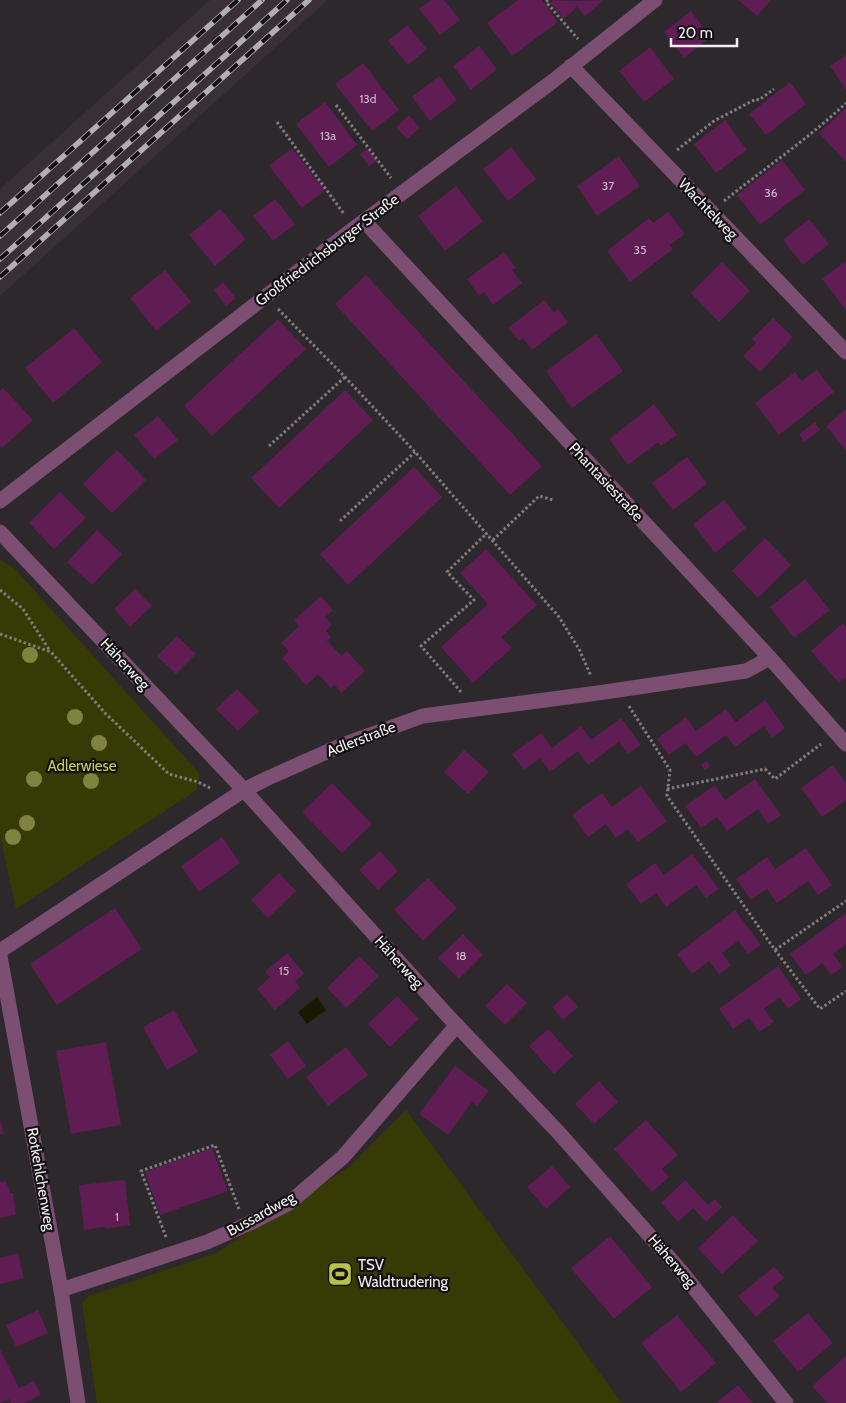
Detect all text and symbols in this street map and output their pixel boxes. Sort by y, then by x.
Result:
scale bar [671,15,737,47]
text: 20 m [678,24,713,42]
house number: 13d [359,91,377,106]
house number: 13a [320,128,336,143]
street label: Wachtelweg [675,175,742,244]
house number: 37 [602,178,614,193]
house number: 36 [764,185,778,200]
street label: Großfriedrichsburger Straße [252,190,403,310]
house number: 35 [634,242,646,257]
street label: Phantasiestraße [565,439,647,525]
street label: Häherweg [97,634,154,694]
street label: Adlerstraße [324,717,398,760]
park label: Adlerwiese [48,757,117,775]
street label: Häherweg [371,932,428,992]
house number: 18 [455,948,467,963]
house number: 15 [279,963,289,978]
street label: Rotkehlchenweg [23,1126,59,1233]
street label: Bussardweg [224,1188,299,1240]
house number: 1 [115,1209,119,1224]
street label: Häherweg [644,1231,700,1292]
place label: TSV Waldtrudering [358,1256,449,1291]
sports icon: TSV Waldtrudering [327,1261,353,1287]

